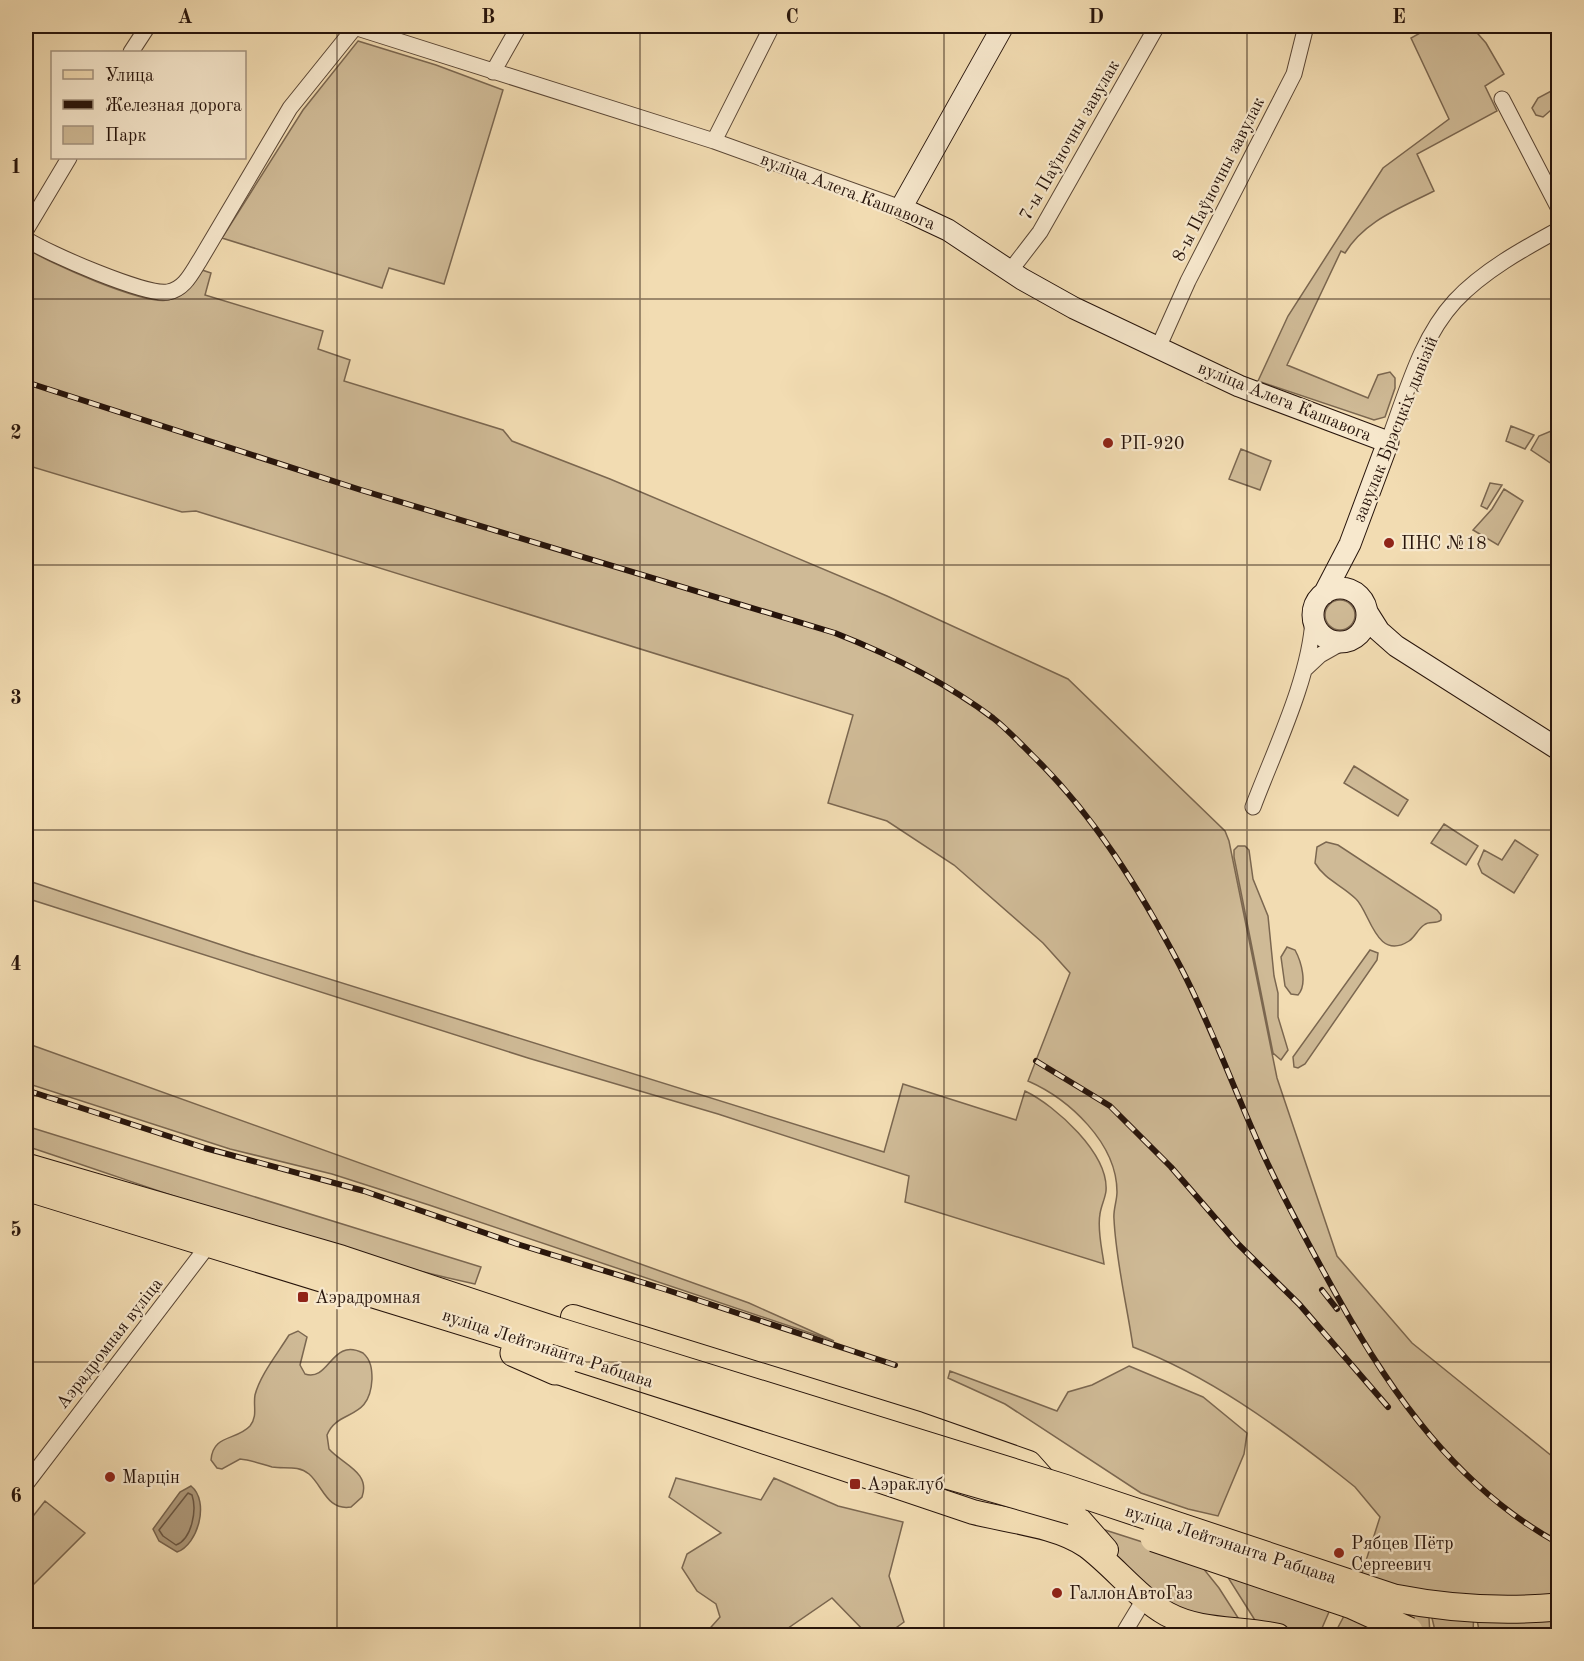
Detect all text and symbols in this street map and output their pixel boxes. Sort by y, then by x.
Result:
text: A [177,8,193,28]
text: B [481,8,495,28]
text: C [785,8,799,28]
text: D [1088,8,1104,28]
text: E [1392,8,1406,28]
legend [51,51,246,159]
street label: 7-ы Паўночны завулак [1017,57,1123,224]
text: Улица [105,67,154,85]
street label: 8-ы Паўночны завулак [1170,94,1268,265]
text: Железная дорога [105,97,242,115]
text: Парк [105,127,146,145]
street label: вуліца Алега Кашавога [758,150,938,234]
text: 1 [10,158,22,178]
street label: завулак Брэсцкіх дывізій [1350,334,1441,525]
street label: вуліца Алега Кашавога [1195,359,1374,445]
text: 2 [10,424,22,444]
place label: РП-920 [1120,435,1184,453]
marker: РП-920 [1101,436,1115,450]
place label: ПНС №18 [1401,535,1487,553]
marker: ПНС №18 [1382,536,1396,550]
text: 3 [10,689,22,709]
text: 4 [10,955,22,975]
text: 5 [10,1220,22,1241]
street label: Аэрадромная вуліца [53,1275,166,1412]
place label: Аэрадромная [315,1289,421,1307]
marker: Аэрадромная [296,1290,310,1304]
street label: вуліца Лейтэнанта Рабцава [440,1306,656,1392]
place label: Марцін [122,1469,180,1487]
marker: Марцін [103,1470,117,1484]
place label: Аэраклуб [867,1476,944,1494]
marker: Аэраклуб [848,1477,862,1491]
text: 6 [10,1487,22,1507]
street label: вуліца Лейтэнанта Рабцава [1123,1502,1339,1588]
place label: Рябцев Пётр Сергеевич [1351,1535,1454,1574]
marker: Рябцев Пётр Сергеевич [1332,1546,1346,1560]
place label: ГаллонАвтоГаз [1069,1585,1193,1603]
marker: ГаллонАвтоГаз [1050,1586,1064,1600]

